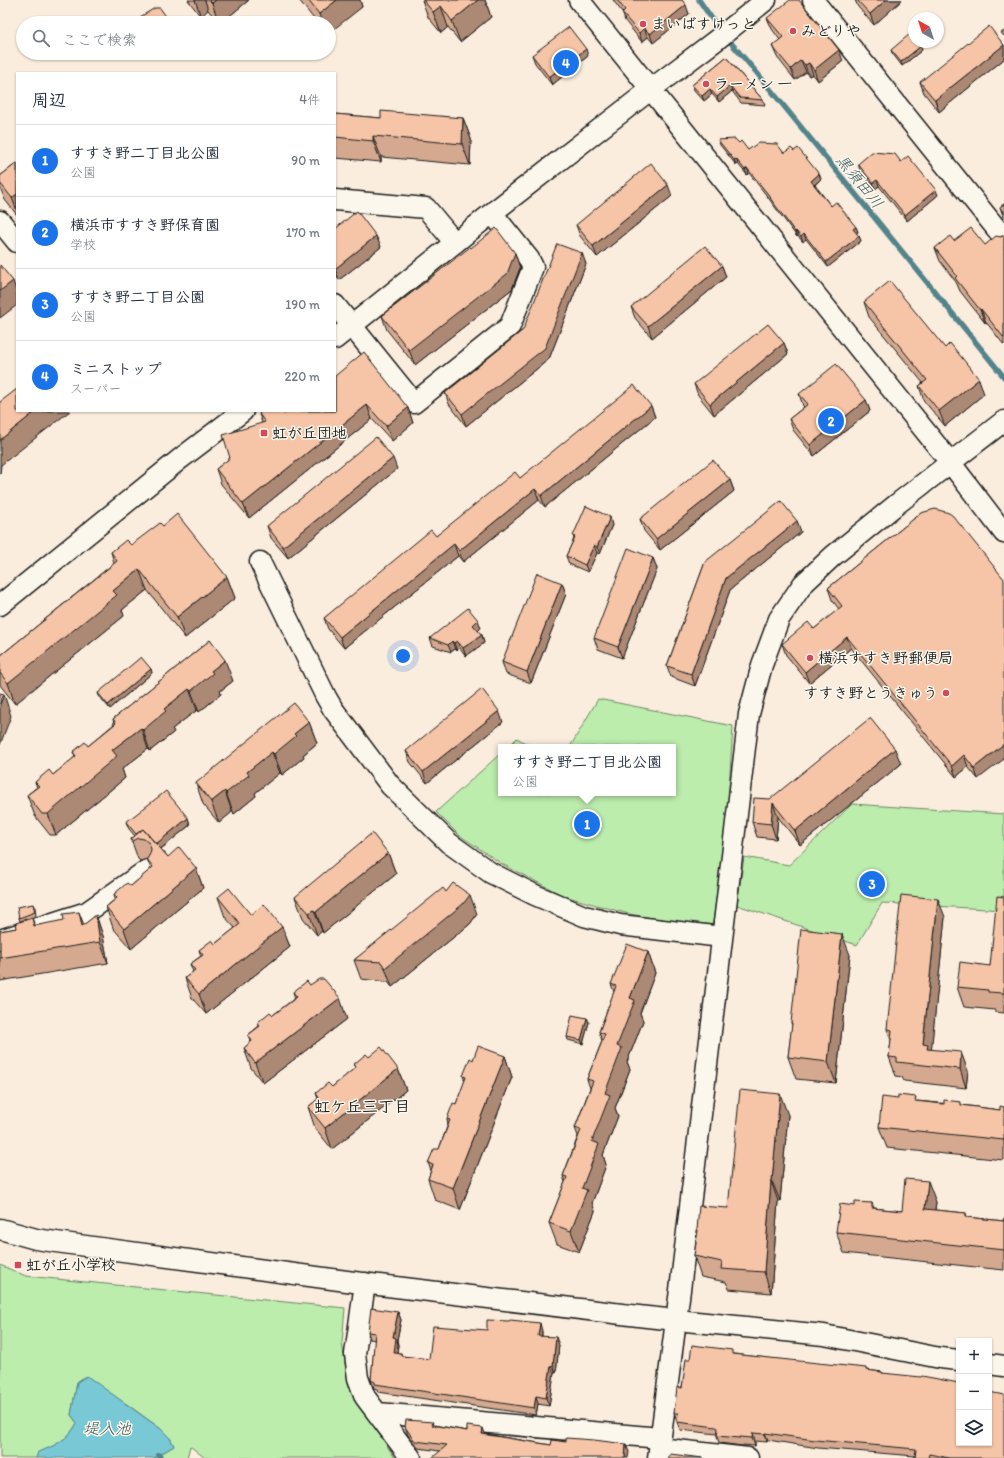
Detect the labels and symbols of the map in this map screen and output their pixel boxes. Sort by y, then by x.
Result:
north arrow [908,12,944,48]
place label: まいばすけっと [651,15,756,33]
marker: まいばすけっと [638,19,648,29]
place label: みどりや [801,22,861,40]
marker: みどりや [788,26,798,36]
pin: 4 [553,48,579,78]
place label: ラーメン 一 [714,75,792,93]
marker: ラーメン 一 [701,79,711,89]
water label: 黒須田川 [832,150,887,212]
pin: 2 [818,406,844,436]
place label: 虹が丘団地 [272,424,347,442]
marker: 虹が丘団地 [259,428,269,438]
your location [393,646,413,666]
place label: 横浜すすき野郵便局 [818,649,953,667]
marker: 横浜すすき野郵便局 [805,653,815,663]
place label: すすき野とうきゅう [804,684,938,702]
marker: すすき野とうきゅう [941,688,951,698]
pin: 1 [574,809,600,839]
pin: 3 [859,869,885,899]
district label: 虹ケ丘三丁目 [314,1097,410,1116]
place label: 虹が丘小学校 [26,1256,116,1274]
marker: 虹が丘小学校 [13,1260,23,1270]
water label: 堤入池 [83,1419,132,1438]

